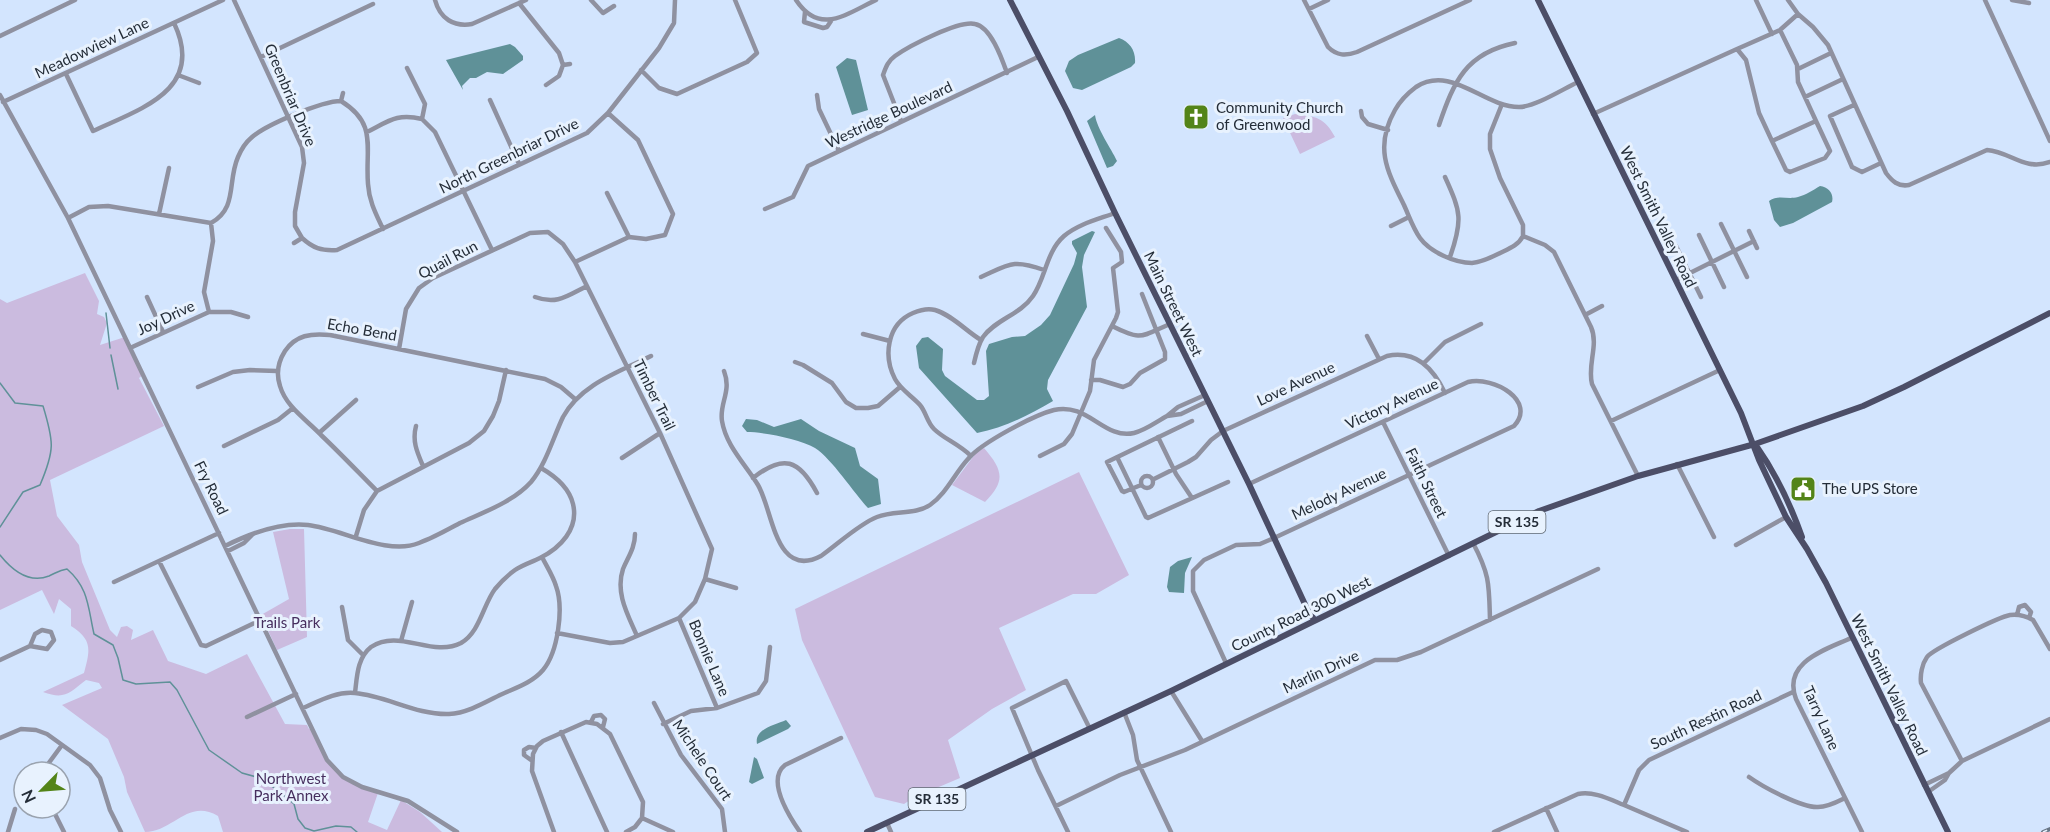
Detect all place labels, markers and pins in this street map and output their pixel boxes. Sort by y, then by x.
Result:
place label: Community Church of Greenwood [1216,98,1343,133]
church icon: Community Church of Greenwood [1181,102,1211,132]
public building icon: The UPS Store [1788,474,1818,504]
place label: The UPS Store [1822,479,1918,497]

